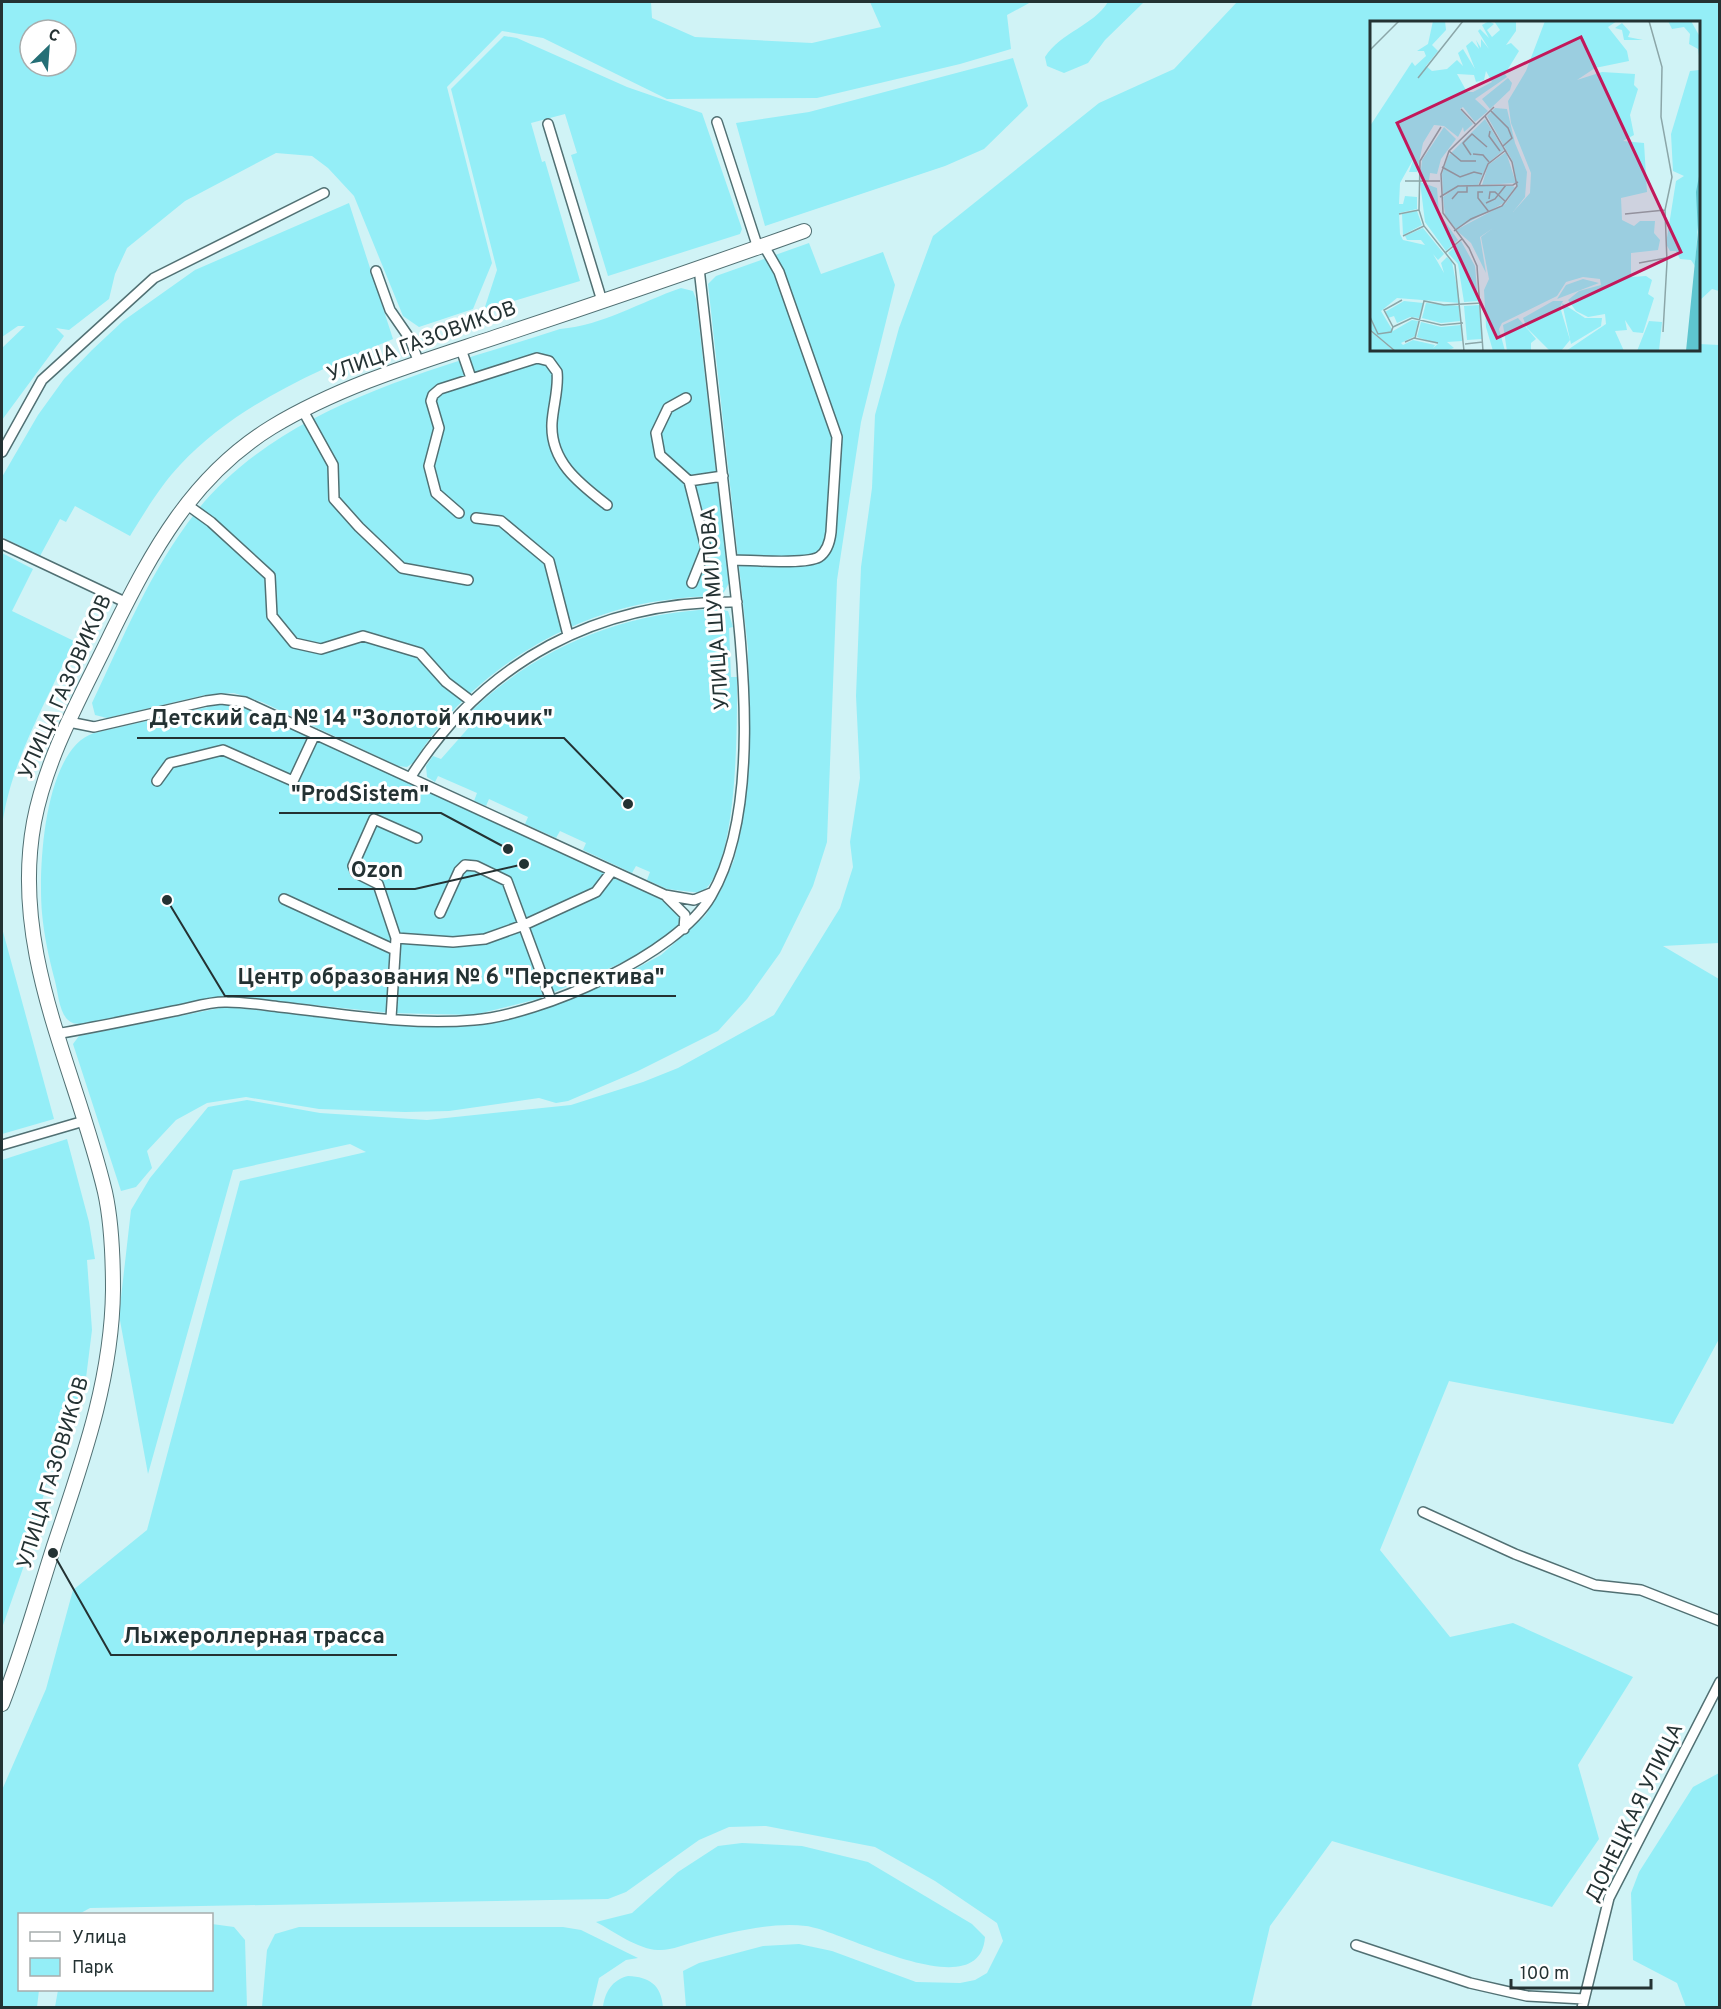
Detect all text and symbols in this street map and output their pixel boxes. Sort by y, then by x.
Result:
north arrow [18,18,78,78]
inset map [1370,21,1700,351]
text: С [45,25,62,47]
street label: УЛИЦА ГАЗОВИКОВ [324,295,520,389]
street label: УЛИЦА ШУМИЛОВА [695,507,737,711]
street label: УЛИЦА ГАЗОВИКОВ [13,590,119,784]
callout: Детский сад № 14 "Золотой ключик" [137,698,564,738]
text: Детский сад № 14 "Золотой ключик" [149,706,553,733]
callout: "ProdSistem" [279,773,441,813]
text: "ProdSistem" [291,782,429,809]
callout: Ozon [338,849,415,889]
text: Ozon [351,858,403,885]
callout: Центр образования № 6 "Перспектива" [225,956,676,996]
text: Центр образования № 6 "Перспектива" [237,965,665,992]
street label: УЛИЦА ГАЗОВИКОВ [12,1374,96,1572]
callout: Лыжероллерная трасса [111,1615,397,1655]
text: Лыжероллерная трасса [123,1624,385,1651]
street label: ДОНЕЦКАЯ УЛИЦА [1580,1719,1690,1907]
legend [18,1913,213,1991]
text: Улица [72,1927,126,1950]
scale bar [1511,1952,1650,1990]
text: Парк [72,1957,114,1980]
text: 100 m [1520,1963,1569,1986]

